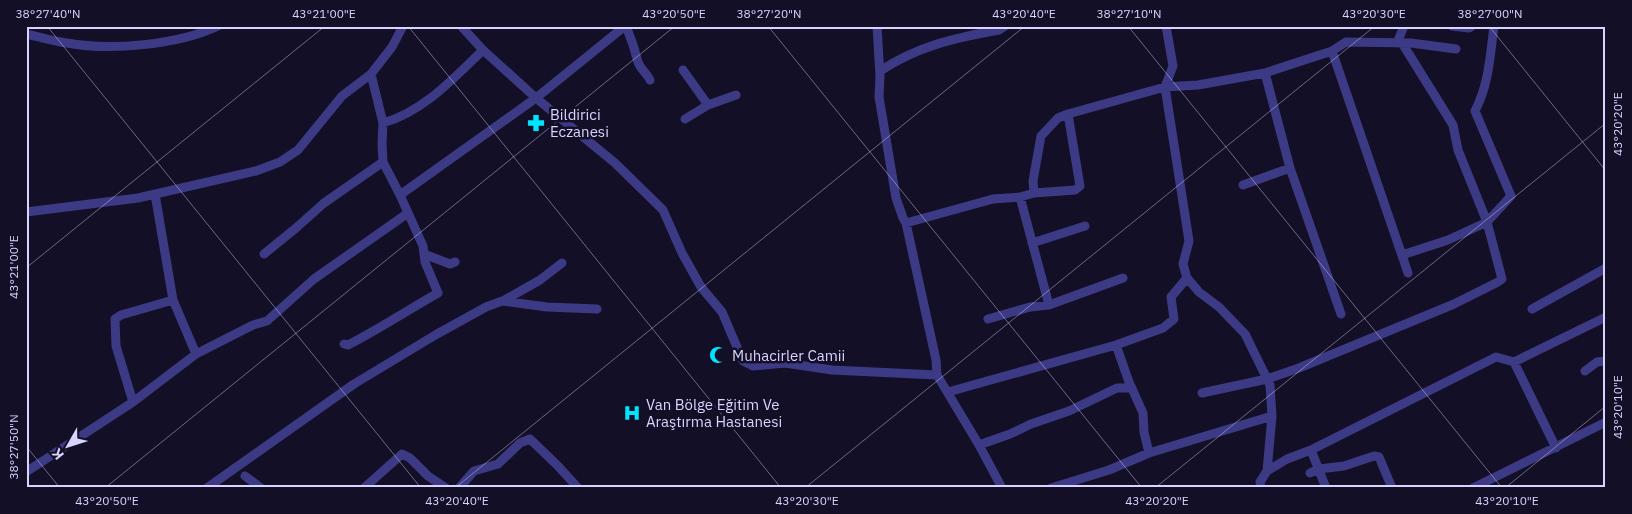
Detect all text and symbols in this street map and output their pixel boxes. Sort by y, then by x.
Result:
text: 38°27'40"N [15,6,81,21]
text: 43°21'00"E [292,6,356,21]
text: 43°20'50"E [642,6,706,21]
text: 38°27'20"N [736,6,802,21]
text: 43°20'40"E [992,6,1056,21]
text: 38°27'10"N [1096,6,1162,21]
text: 43°20'30"E [1342,6,1406,21]
text: 38°27'00"N [1457,6,1523,21]
text: 43°20'20"E [1610,92,1625,156]
place label: Bildirici Eczanesi [550,105,609,141]
pharmacy icon: Bildirici Eczanesi [526,113,546,133]
text: 43°21'00"E [6,235,21,299]
mosque icon: Muhacirler Camii [708,345,728,365]
place label: Muhacirler Camii [732,346,845,365]
text: 43°20'10"E [1610,375,1625,439]
place label: Van Bölge Eğitim Ve Araştırma Hastanesi [646,395,782,431]
hospital icon: Van Bölge Eğitim Ve Araştırma Hastanesi [622,403,642,423]
text: 38°27'50"N [6,414,21,480]
north arrow [42,422,92,472]
text: K [48,445,68,464]
text: 43°20'50"E [75,493,139,508]
text: 43°20'40"E [425,493,489,508]
text: 43°20'30"E [775,493,839,508]
text: 43°20'20"E [1125,493,1189,508]
text: 43°20'10"E [1475,493,1539,508]

